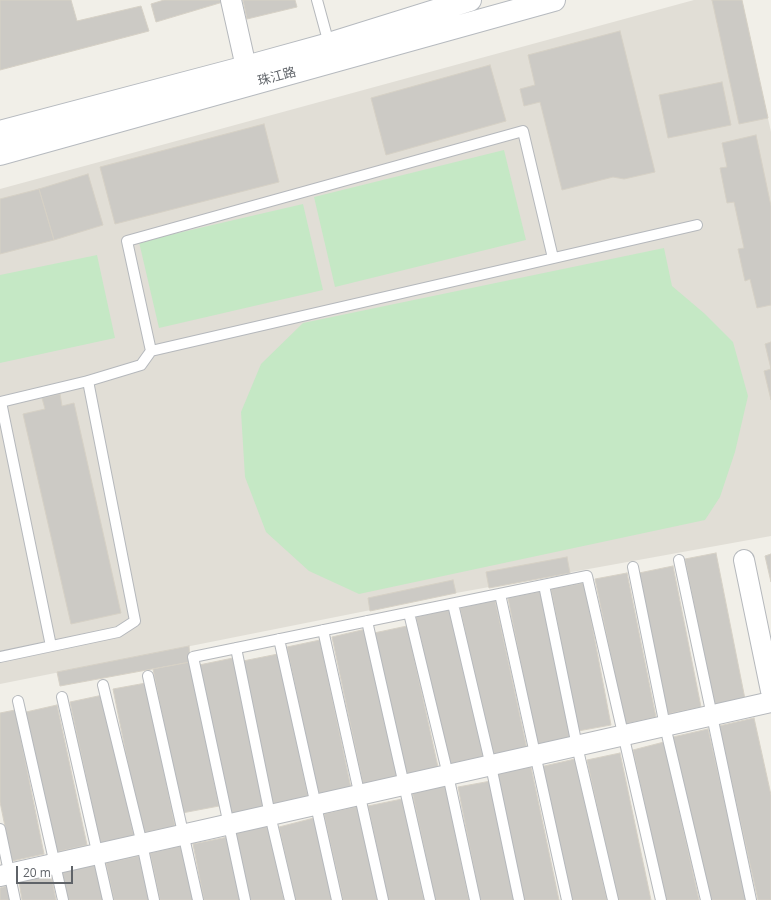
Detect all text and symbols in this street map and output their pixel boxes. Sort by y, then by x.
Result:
street label: 珠江路 [256,64,298,90]
scale bar [18,858,75,884]
text: 20 m [23,864,51,881]

